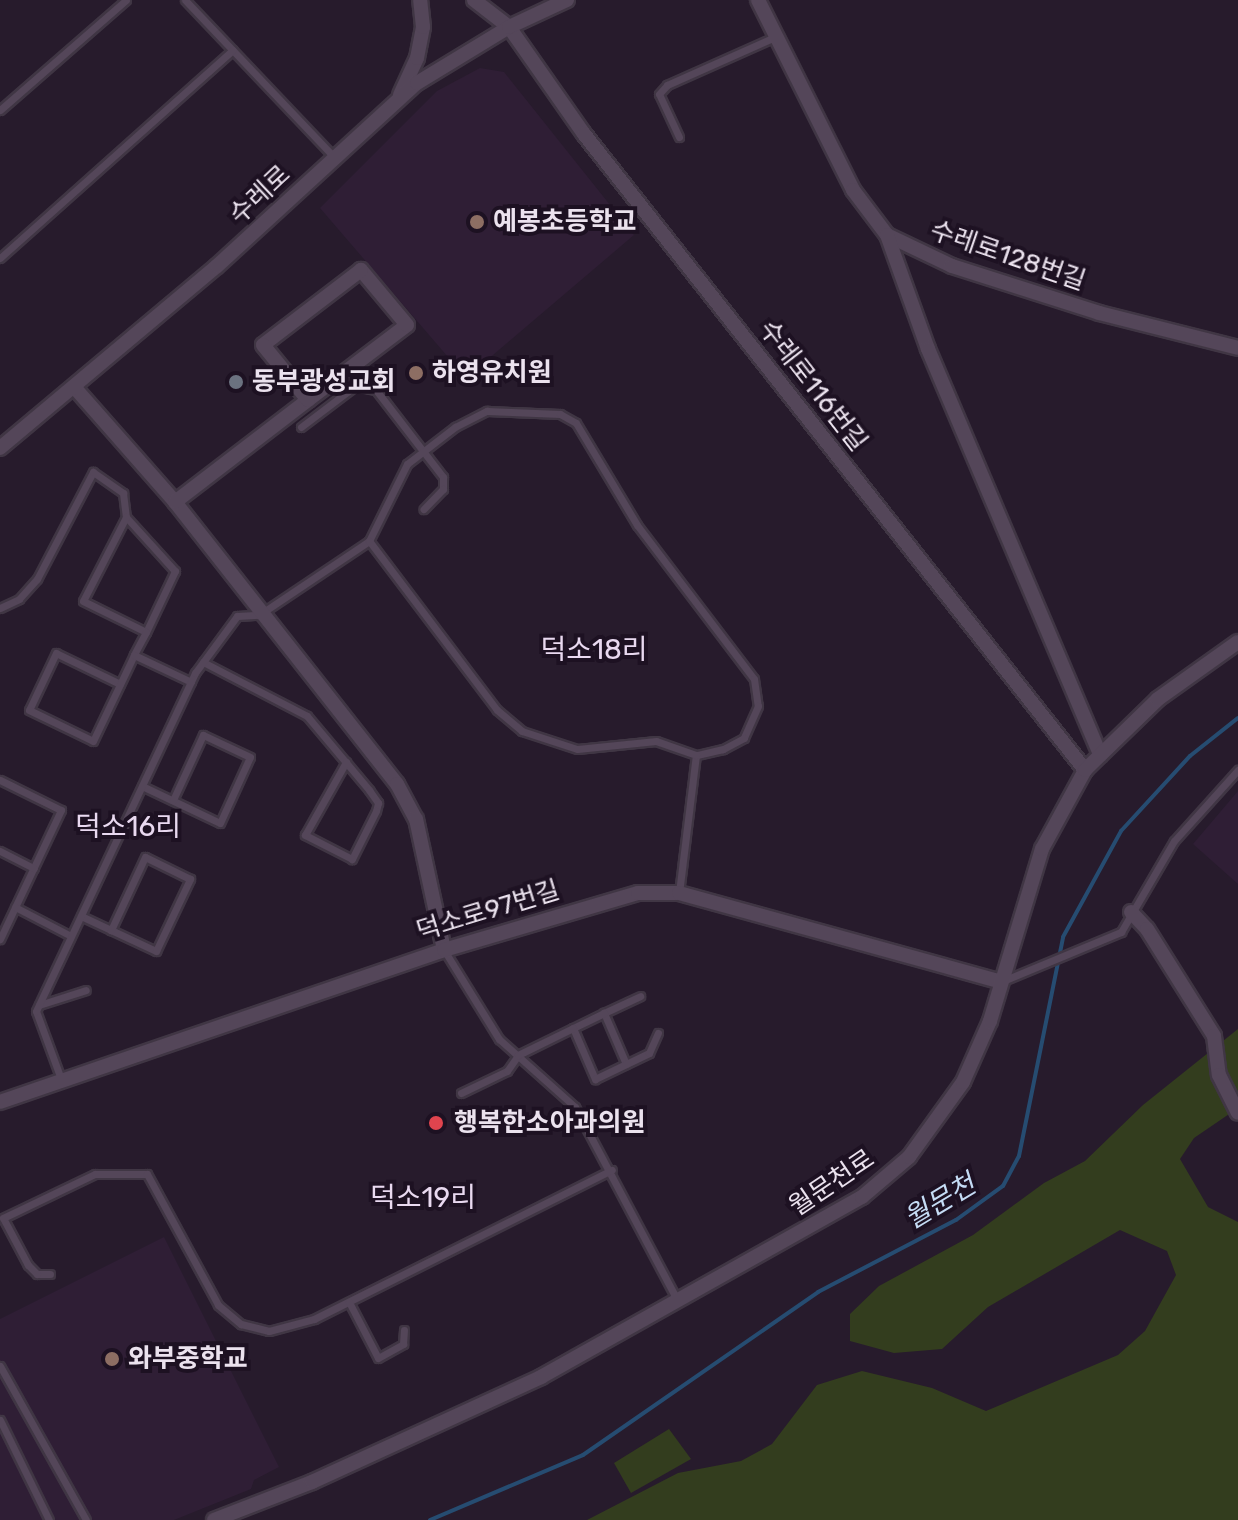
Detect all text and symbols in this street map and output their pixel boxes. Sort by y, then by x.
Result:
street label: 수레로 [223,159,297,231]
place label: 예봉초등학교 [493,206,637,238]
marker: 예봉초등학교 [468,213,486,231]
street label: 수레로128번길 [926,215,1090,297]
street label: 수레로116번길 [752,314,874,458]
place label: 하영유치원 [432,357,552,389]
marker: 하영유치원 [407,364,425,382]
place label: 동부광성교회 [252,366,396,398]
marker: 동부광성교회 [227,373,245,391]
district label: 덕소18리 [540,633,648,667]
district label: 덕소16리 [75,810,181,844]
street label: 덕소로97번길 [413,874,563,948]
place label: 행복한소아과의원 [454,1107,645,1139]
marker: 행복한소아과의원 [425,1112,447,1134]
street label: 월문천로 [784,1143,880,1223]
water label: 월문천 [898,1168,982,1236]
district label: 덕소19리 [370,1181,476,1215]
place label: 와부중학교 [128,1343,248,1375]
marker: 와부중학교 [103,1350,121,1368]

